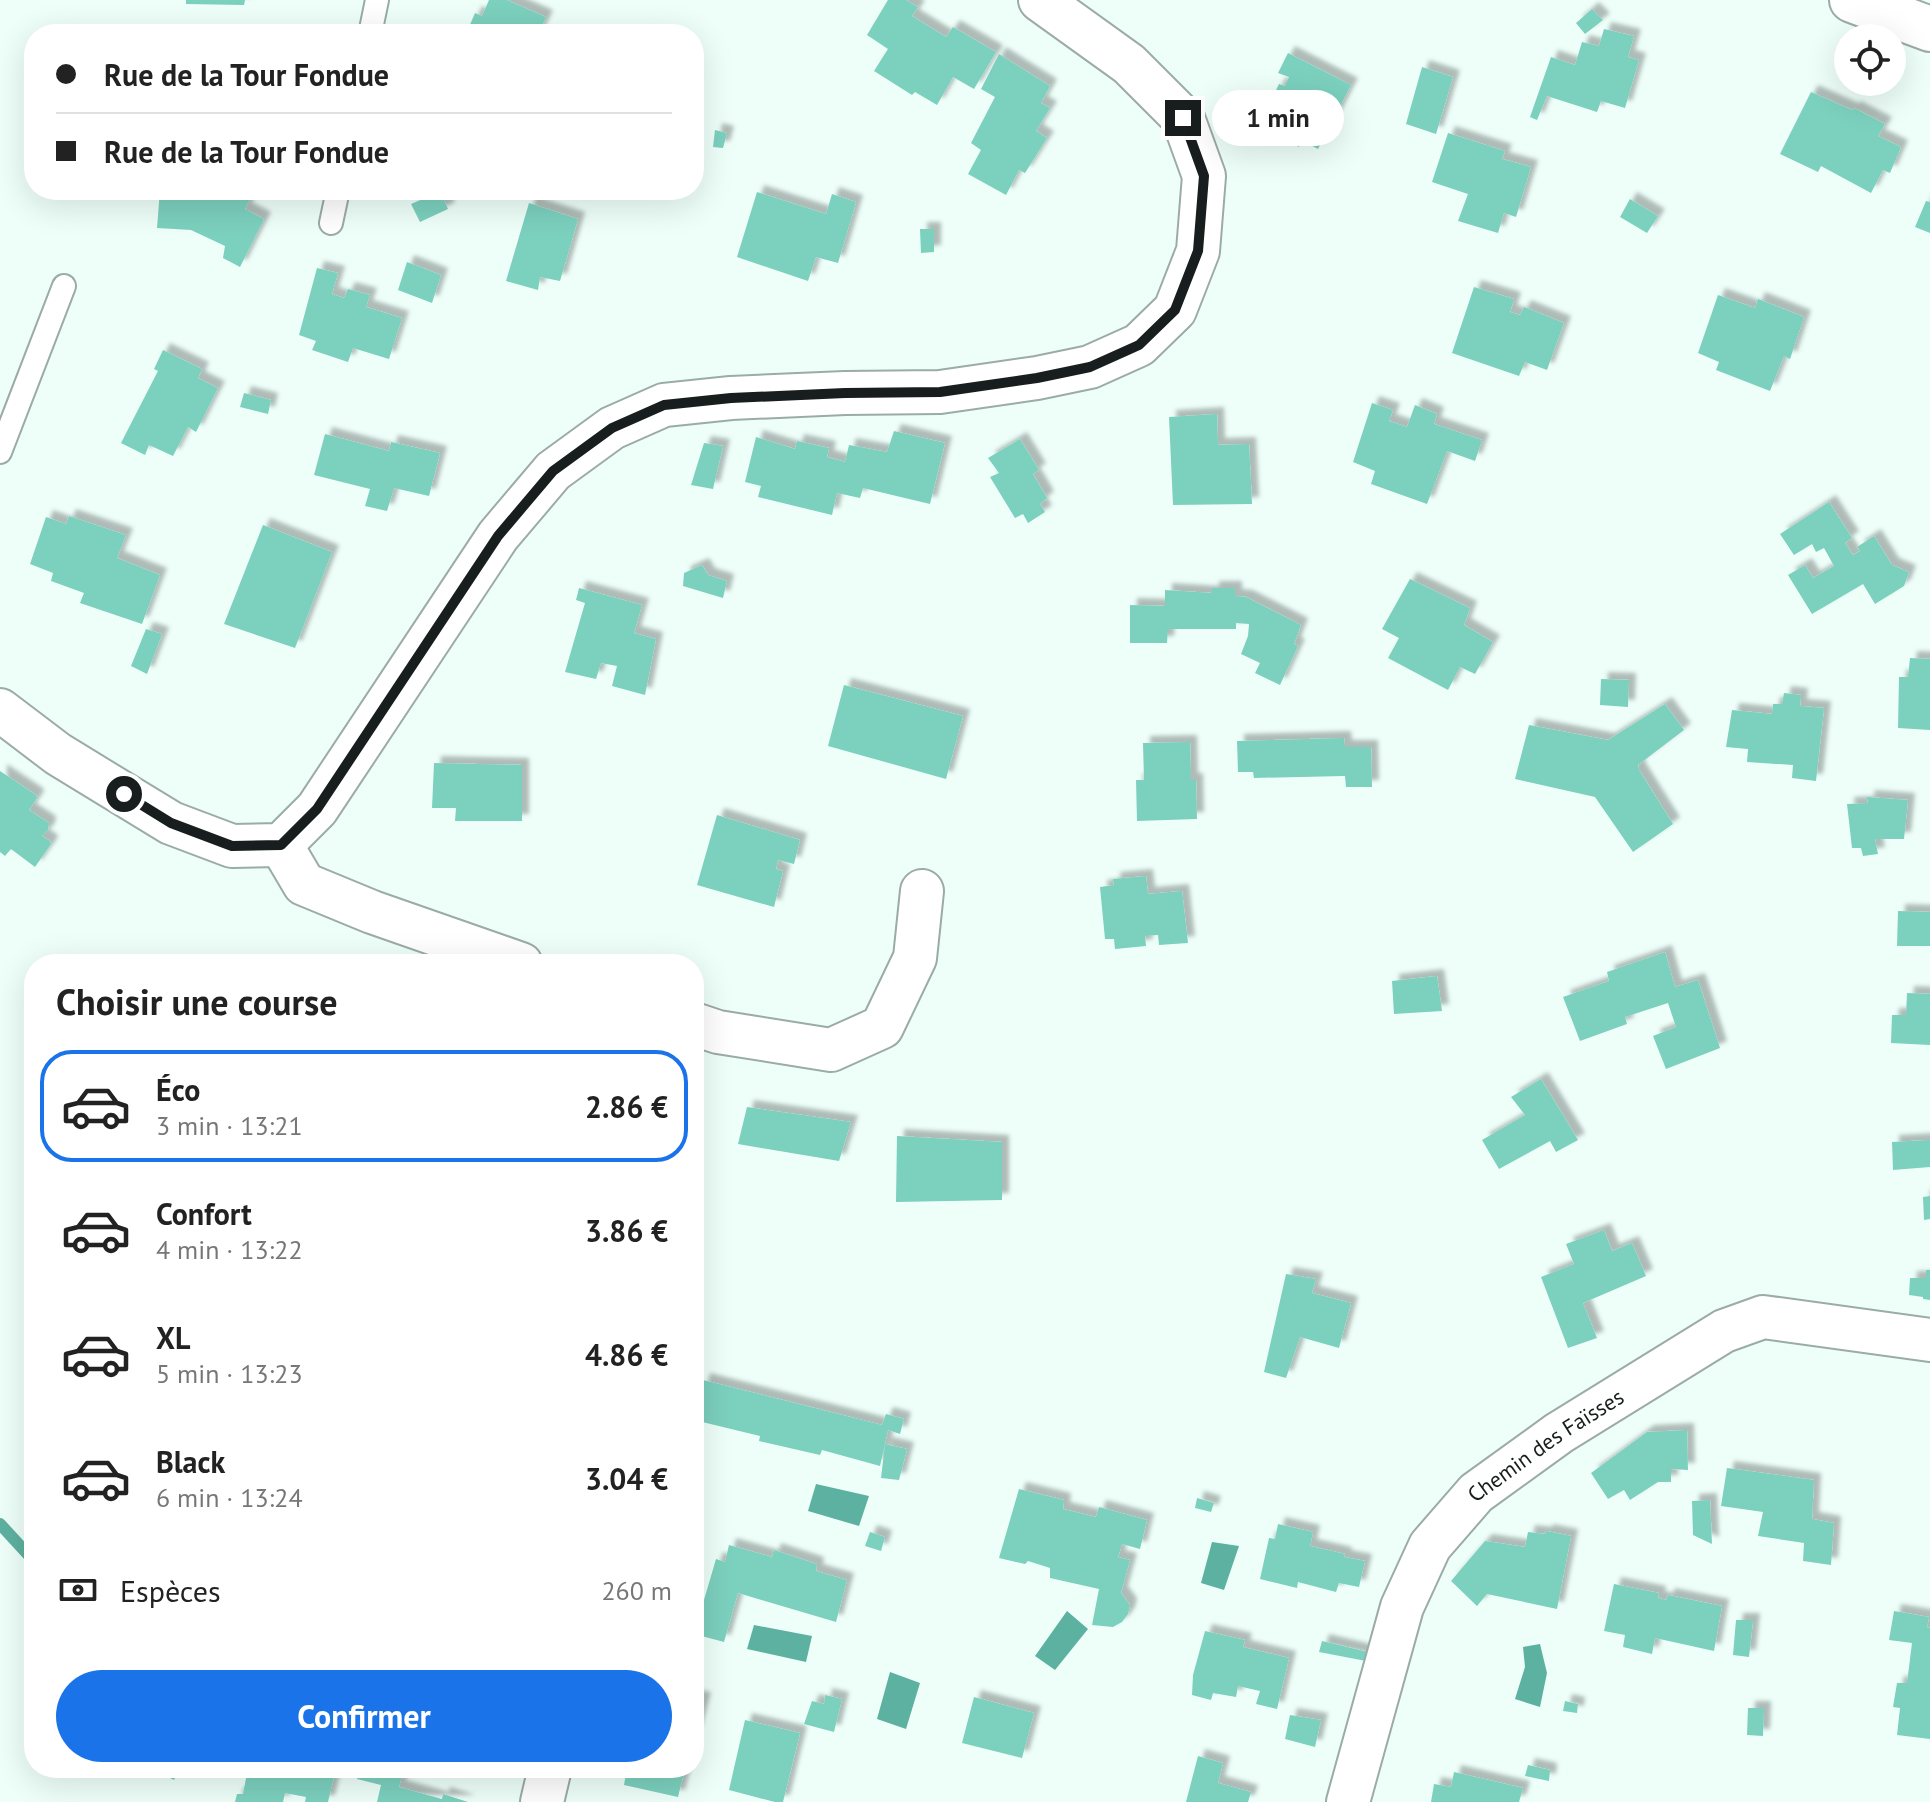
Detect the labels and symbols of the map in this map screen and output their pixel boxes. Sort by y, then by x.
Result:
callout: 1 min [1211,90,1343,146]
route end [1165,100,1201,136]
route start [106,776,142,812]
street label: Chemin des Faïsses [1461,1383,1629,1508]

